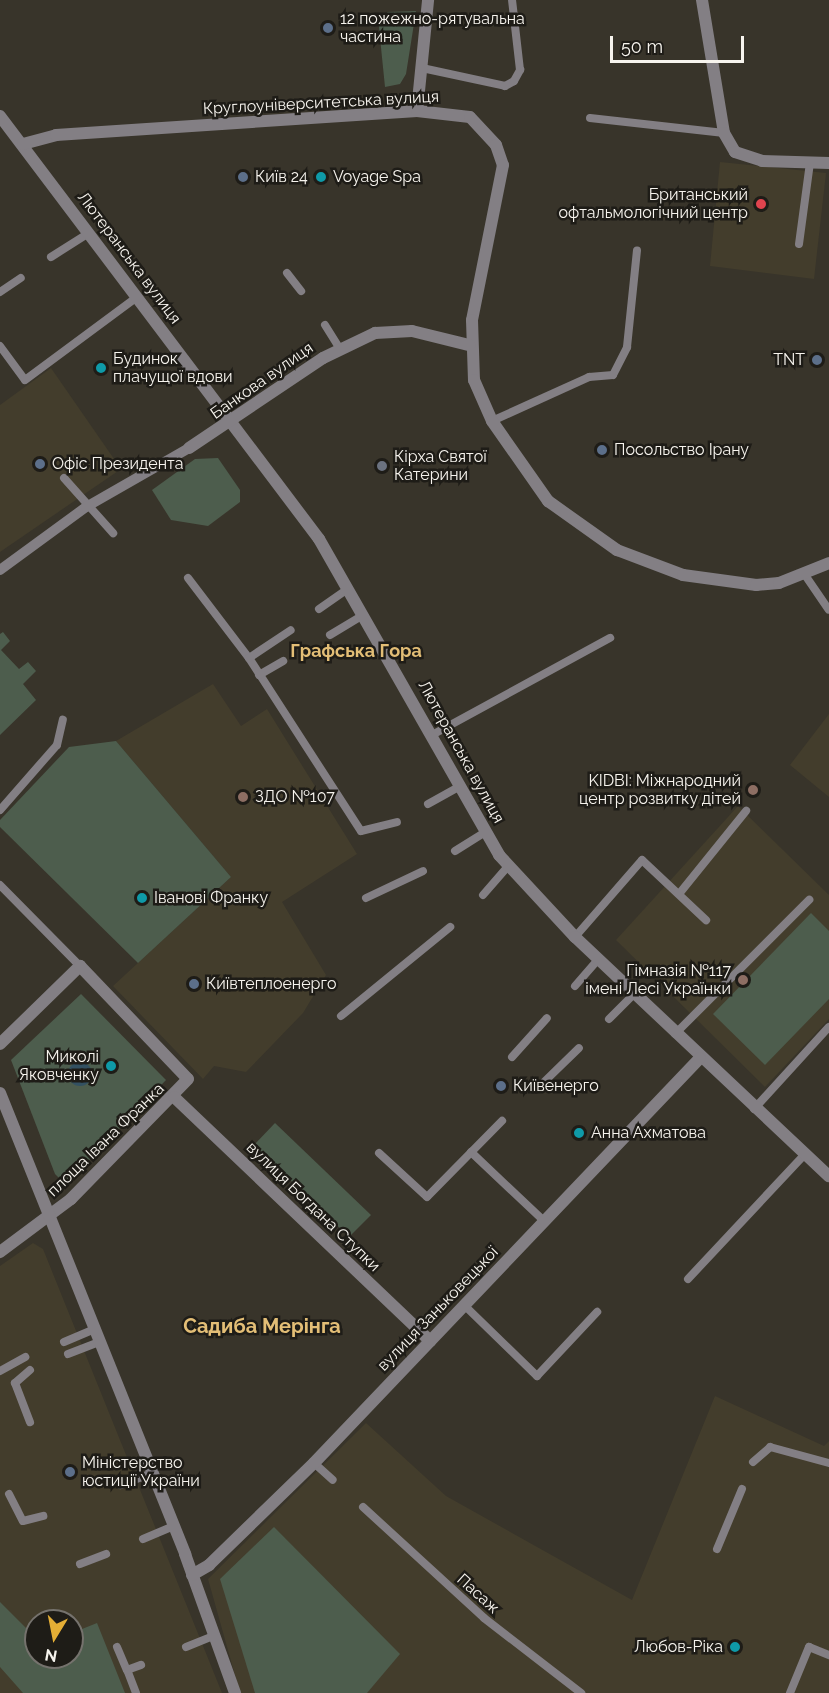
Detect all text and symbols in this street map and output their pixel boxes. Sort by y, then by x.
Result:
place label: 12 пожежно-рятувальна частина [340,9,525,47]
marker: 12 пожежно-рятувальна частина [321,21,335,35]
scale bar [613,24,746,62]
text: 50 m [621,36,663,57]
street label: Круглоуніверситетська вулиця [202,87,440,119]
place label: Київ 24 [255,167,308,187]
place label: Voyage Spa [333,167,421,187]
marker: Київ 24 [236,170,250,184]
marker: Voyage Spa [314,170,328,184]
place label: Британський офтальмологічний центр [559,185,748,223]
street label: Лютеранська вулиця [73,188,185,328]
marker: Британський офтальмологічний центр [752,195,770,213]
street label: Банкова вулиця [207,339,317,423]
place label: Будинок плачущої вдови [113,349,232,387]
place label: TNT [773,350,805,370]
marker: TNT [810,353,824,367]
marker: Будинок плачущої вдови [94,361,108,375]
place label: Посольство Ірану [614,440,749,460]
marker: Посольство Ірану [595,443,609,457]
place label: Кірха Святої Катерини [394,447,487,485]
place label: Офіс Президента [52,454,183,474]
marker: Офіс Президента [33,457,47,471]
marker: Кірха Святої Катерини [375,459,389,473]
district label: Графська Гора [290,640,422,662]
street label: Лютеранська вулиця [414,677,508,827]
place label: KIDBI: Міжнародний центр розвитку дітей [579,771,741,809]
marker: KIDBI: Міжнародний центр розвитку дітей [746,783,760,797]
place label: ЗДО №107 [255,787,335,807]
marker: ЗДО №107 [236,790,250,804]
place label: Іванові Франку [154,888,268,908]
marker: Іванові Франку [135,891,149,905]
place label: Гімназія №117 імені Лесі Українки [585,961,731,999]
marker: Гімназія №117 імені Лесі Українки [736,973,750,987]
place label: Київтеплоенерго [206,974,336,994]
marker: Київтеплоенерго [187,977,201,991]
place label: Миколі Яковченку [19,1047,99,1085]
marker: Миколі Яковченку [104,1059,118,1073]
place label: Київенерго [513,1076,599,1096]
street label: площа Івана Франка [44,1079,168,1201]
marker: Київенерго [494,1079,508,1093]
place label: Анна Ахматова [591,1123,706,1143]
marker: Анна Ахматова [572,1126,586,1140]
street label: вулиця Богдана Ступки [242,1138,384,1276]
street label: вулиця Заньковецької [374,1243,502,1375]
district label: Садиба Мерінга [183,1314,341,1338]
place label: Міністерство юстиції України [82,1453,200,1491]
marker: Міністерство юстиції України [63,1465,77,1479]
street label: Пасаж [453,1570,503,1618]
north arrow [24,1609,84,1669]
place label: Любов-Ріка [634,1637,723,1657]
marker: Любов-Ріка [728,1640,742,1654]
text: N [43,1645,59,1666]

